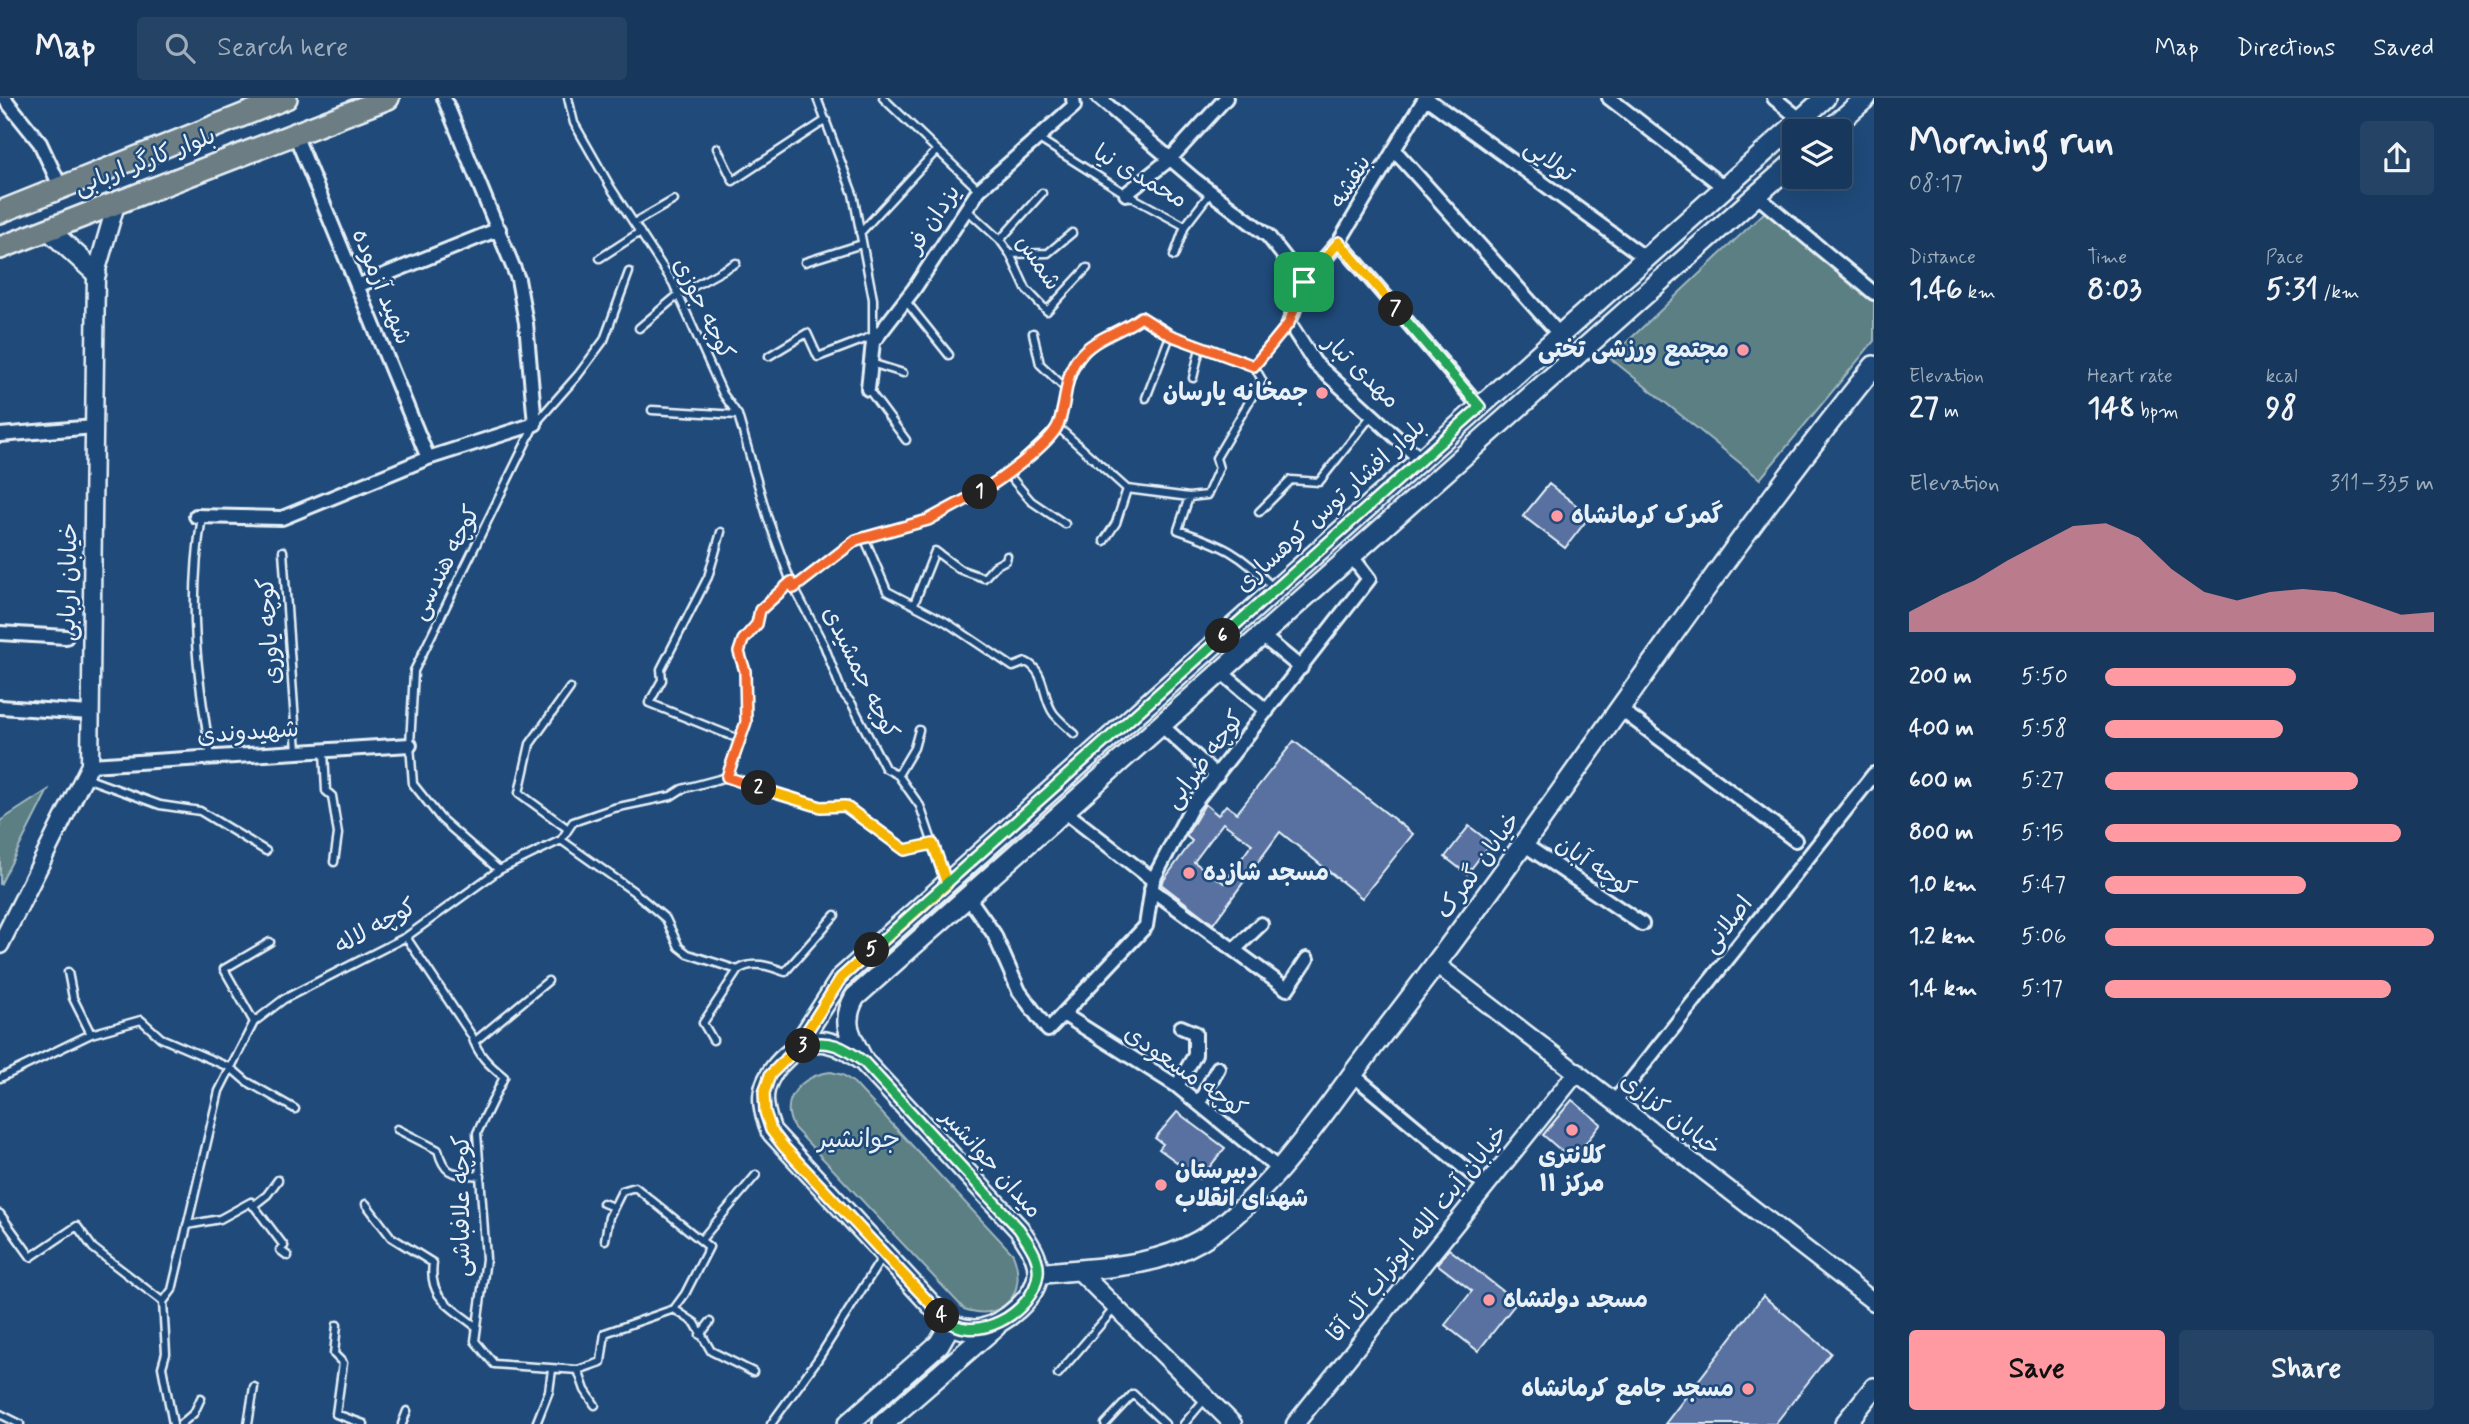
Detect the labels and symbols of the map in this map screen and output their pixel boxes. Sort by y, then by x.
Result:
street label: بلوار کارگر اربابی [70,121,220,203]
street label: تولایی [1517,132,1581,190]
street label: محمدی نیا [1088,138,1192,216]
street label: بنفشه [1323,150,1379,214]
street label: یزدان فر [899,179,968,261]
street label: شهید آزموده [344,225,418,349]
street label: شمس [1008,229,1068,297]
pin [1274,252,1334,312]
street label: کوچه جوزی [665,253,741,365]
pin: 7 [1378,292,1414,326]
street label: مهدی تبار [1315,327,1406,416]
place label: مجتمع ورزشی تختی [1538,335,1729,366]
marker: مجتمع ورزشی تختی [1735,342,1751,358]
place label: جمخانه یارسان [1163,378,1308,409]
marker: جمخانه یارسان [1314,385,1330,401]
street label: بلوار افشار توس کوهساری [1229,412,1433,600]
pin: 1 [962,474,998,510]
street label: کوچه هندسی [404,500,488,626]
place label: گمرک کرمانشاه [1571,500,1723,532]
marker: گمرک کرمانشاه [1549,508,1565,524]
street label: خیابان اربابی [52,522,86,642]
street label: کوچه یاوری [251,576,289,686]
street label: کوچه جمشیدی [814,601,906,745]
pin: 6 [1206,618,1240,654]
street label: کوچه ضرابی [1158,705,1252,815]
street label: شهیدوندی [196,714,300,752]
pin: 2 [742,770,776,806]
street label: خیابان گمرک [1430,806,1528,926]
street label: کوچه آبان [1549,829,1641,905]
place label: مسجد شازده [1203,858,1329,889]
marker: مسجد شازده [1181,865,1197,881]
street label: اصلانی [1696,890,1760,960]
street label: کوچه لاله [330,892,422,962]
pin: 5 [854,932,890,968]
street label: کوچه مسعودی [1117,1018,1253,1126]
pin: 3 [786,1028,820,1063]
street label: خیابان کزازی [1613,1066,1727,1164]
street label: میدان جوانشیر [932,1101,1048,1225]
street label: خیابان آیت الله ابوتراب آل آقا [1321,1119,1515,1349]
marker: کلانتری ۱۱ مرکز [1564,1122,1580,1138]
district label: جوانشیر [816,1123,900,1157]
street label: کوچه علافباشی [447,1135,478,1277]
place label: کلانتری ۱۱ مرکز [1538,1141,1606,1200]
place label: دبیرستان شهدای انقلاب [1175,1156,1308,1215]
marker: دبیرستان شهدای انقلاب [1153,1177,1169,1193]
place label: مسجد دولتشاه [1503,1285,1648,1316]
marker: مسجد دولتشاه [1481,1292,1497,1308]
pin: 4 [925,1298,960,1334]
place label: مسجد جامع کرمانشاه [1521,1374,1734,1405]
marker: مسجد جامع کرمانشاه [1740,1381,1756,1397]

